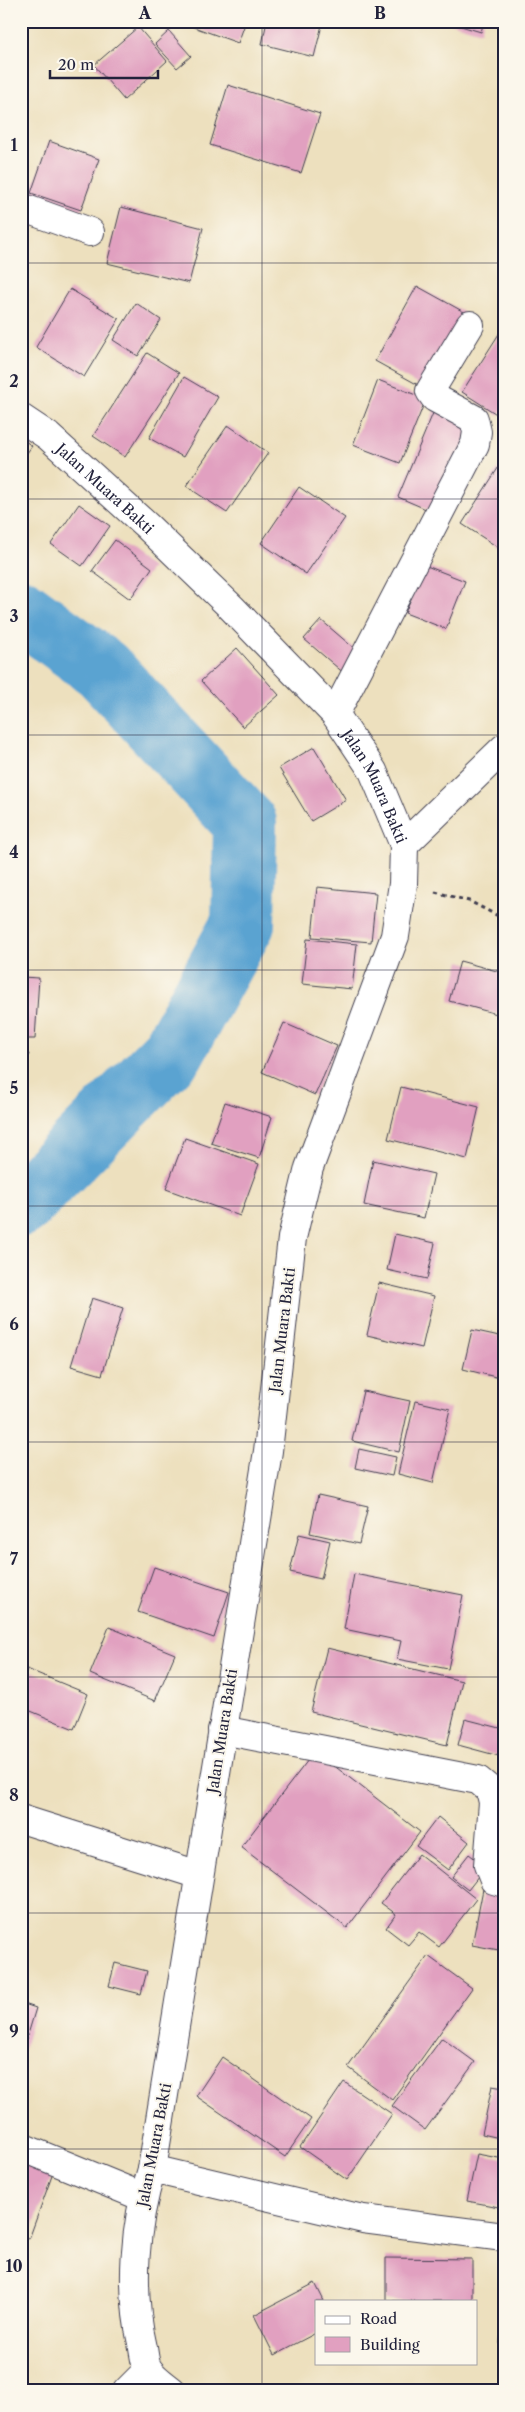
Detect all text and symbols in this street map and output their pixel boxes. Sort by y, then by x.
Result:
text: A [138,3,152,23]
text: B [374,3,386,23]
scale bar [50,48,158,80]
text: 20 m [58,55,94,74]
text: 1 [10,135,18,155]
text: 2 [9,371,19,391]
street label: Jalan Muara Bakti [51,437,159,538]
text: 3 [9,606,19,626]
street label: Jalan Muara Bakti [337,724,412,846]
text: 4 [9,842,19,862]
text: 5 [10,1078,19,1098]
street label: Jalan Muara Bakti [265,1266,299,1396]
text: 6 [9,1314,19,1334]
text: 7 [10,1549,19,1569]
street label: Jalan Muara Bakti [202,1667,241,1797]
text: 8 [9,1785,19,1805]
text: 9 [9,2021,19,2041]
street label: Jalan Muara Bakti [132,2081,175,2210]
text: 10 [5,2256,23,2276]
legend [315,2300,478,2364]
text: Road [360,2309,397,2328]
text: Building [360,2335,420,2354]

